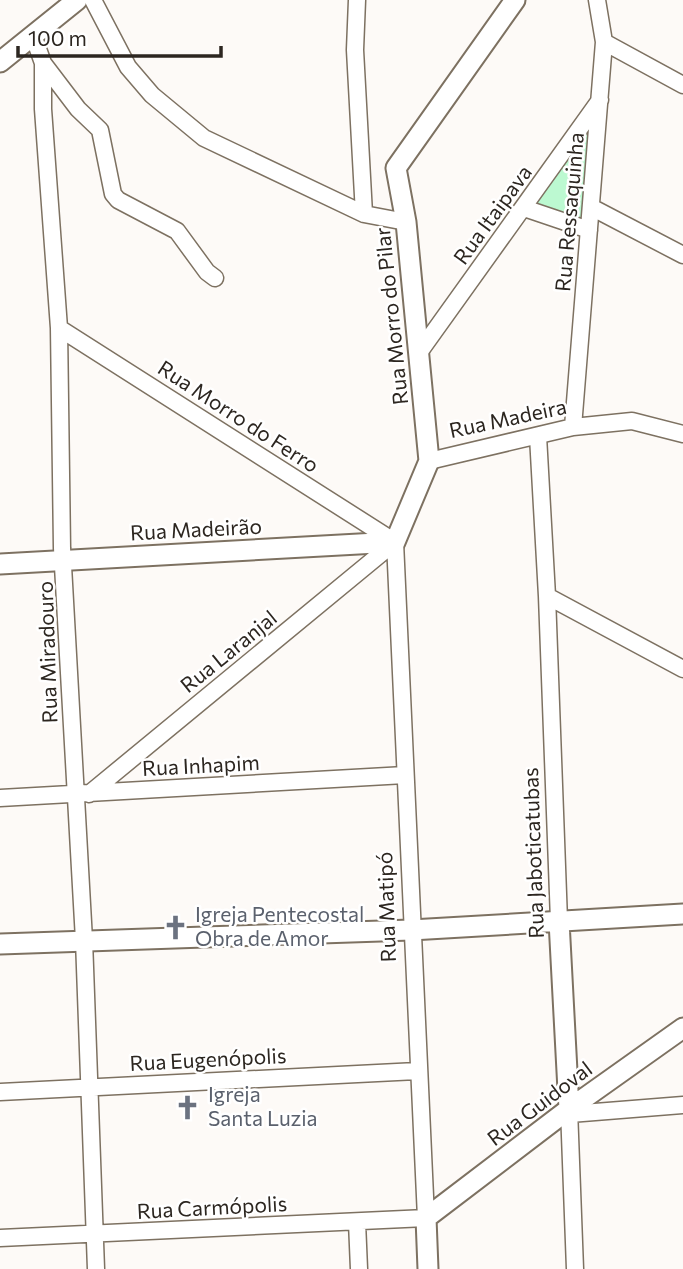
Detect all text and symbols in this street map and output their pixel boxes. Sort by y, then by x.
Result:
scale bar [18,14,220,58]
text: 100 m [28,25,87,50]
street label: Rua Ressaquinha [549,131,588,292]
street label: Rua Itaipava [448,160,536,268]
street label: Rua Morro do Pilar [369,226,412,406]
street label: Rua Morro do Ferro [154,354,324,477]
street label: Rua Madeira [447,393,569,442]
street label: Rua Madeirão [129,513,262,544]
street label: Rua Miradouro [32,580,61,724]
street label: Rua Laranjal [175,604,281,697]
street label: Rua Inhapim [141,749,260,780]
street label: Rua Jaboticatubas [517,767,548,939]
street label: Rua Matipó [371,851,400,963]
place label: Igreja Pentecostal Obra de Amor [195,901,364,950]
church icon: Igreja Pentecostal Obra de Amor [161,913,189,941]
street label: Rua Eugenópolis [129,1042,287,1075]
street label: Rua Guidoval [482,1055,596,1150]
place label: Igreja Santa Luzia [208,1081,318,1130]
church icon: Igreja Santa Luzia [174,1093,202,1121]
street label: Rua Carmópolis [136,1190,288,1223]

